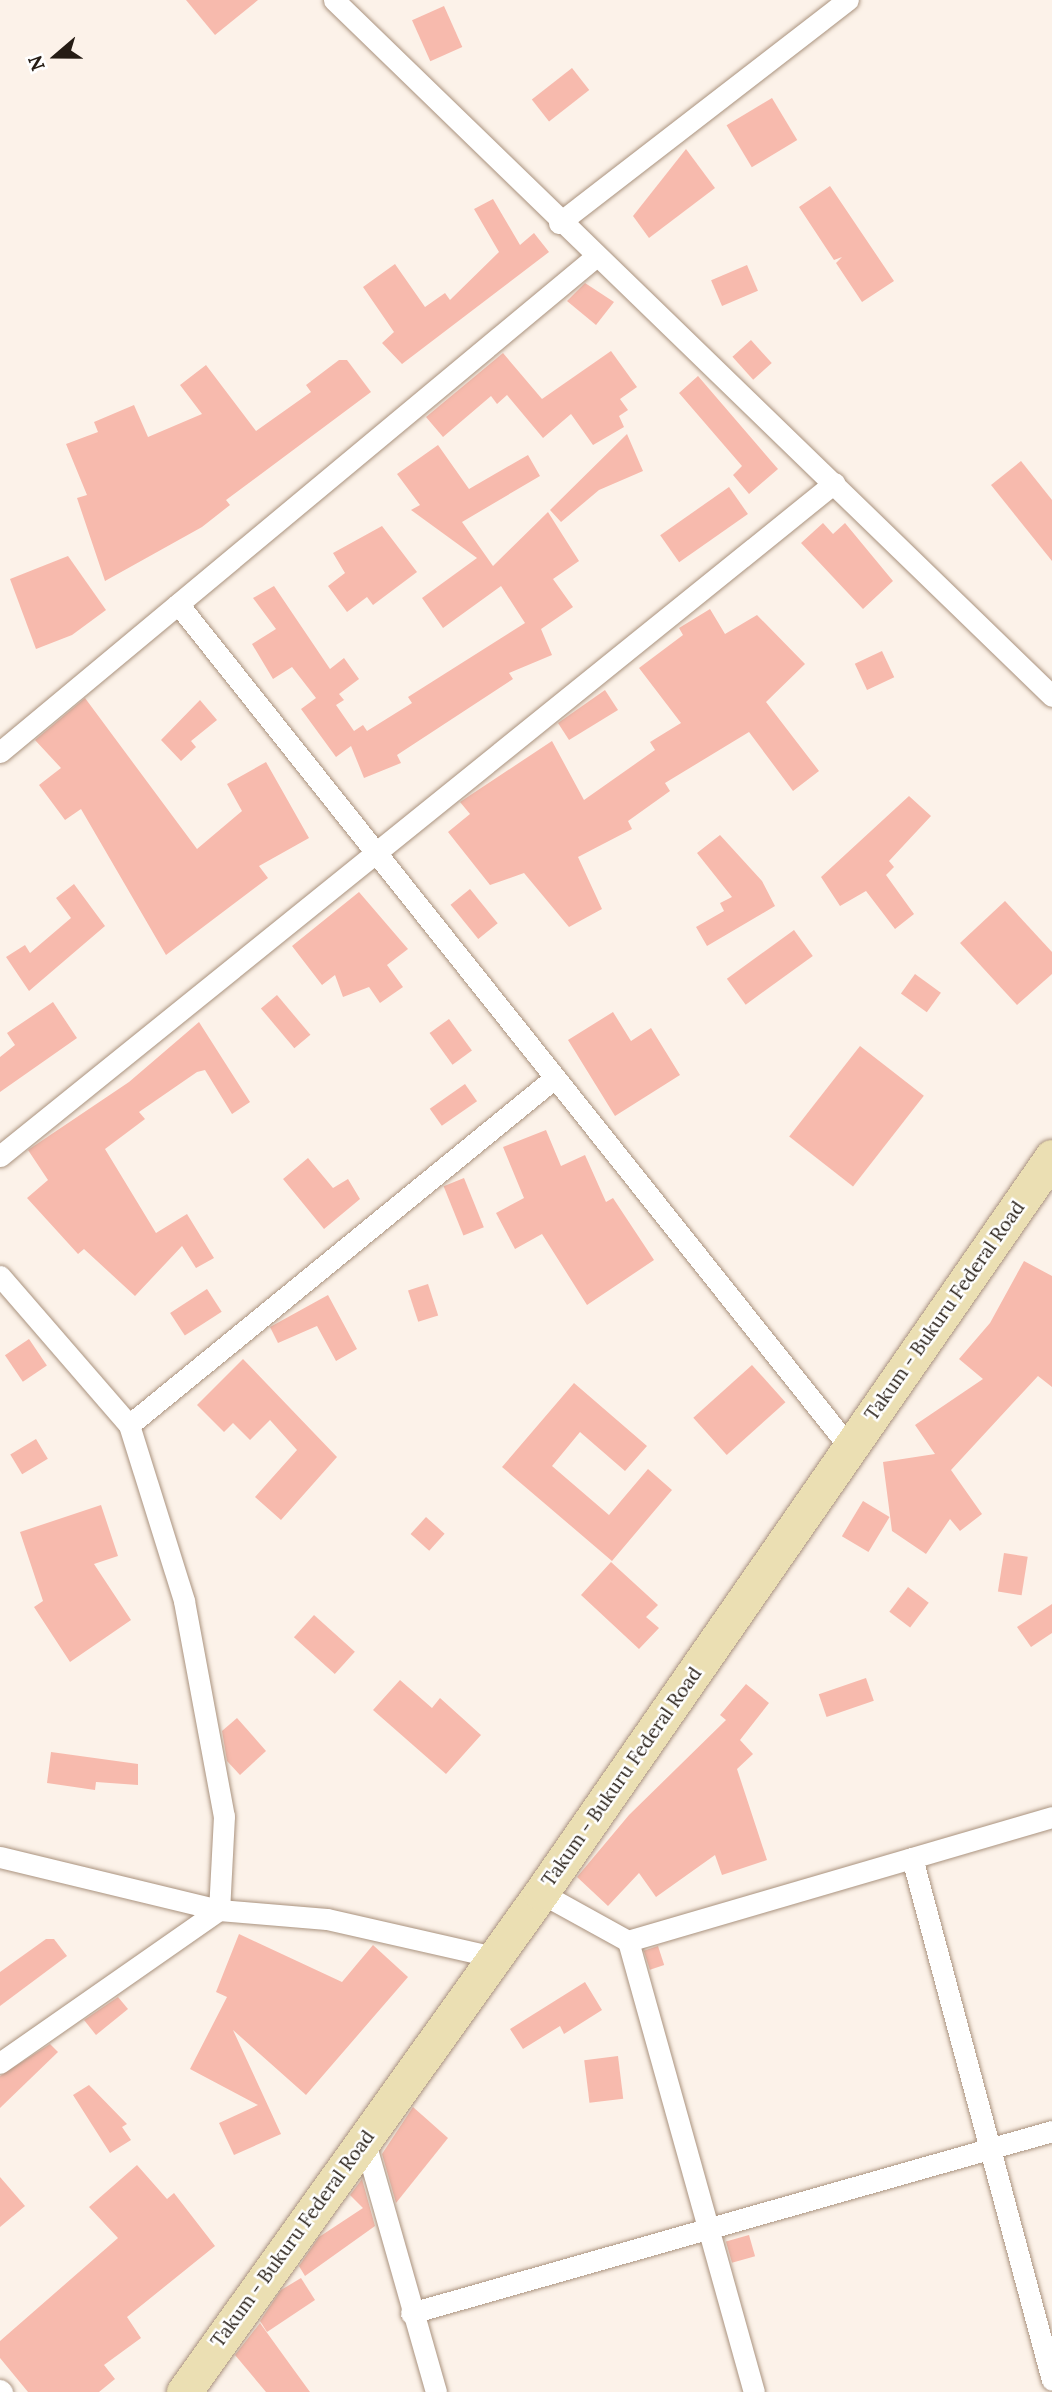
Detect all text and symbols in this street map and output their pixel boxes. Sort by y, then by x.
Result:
north arrow [21,21,91,91]
text: N [22,52,50,74]
street label: Takum - Bukuru Federal Road [860,1197,1030,1425]
street label: Takum - Bukuru Federal Road [537,1663,707,1891]
street label: Takum - Bukuru Federal Road [207,2126,379,2352]

